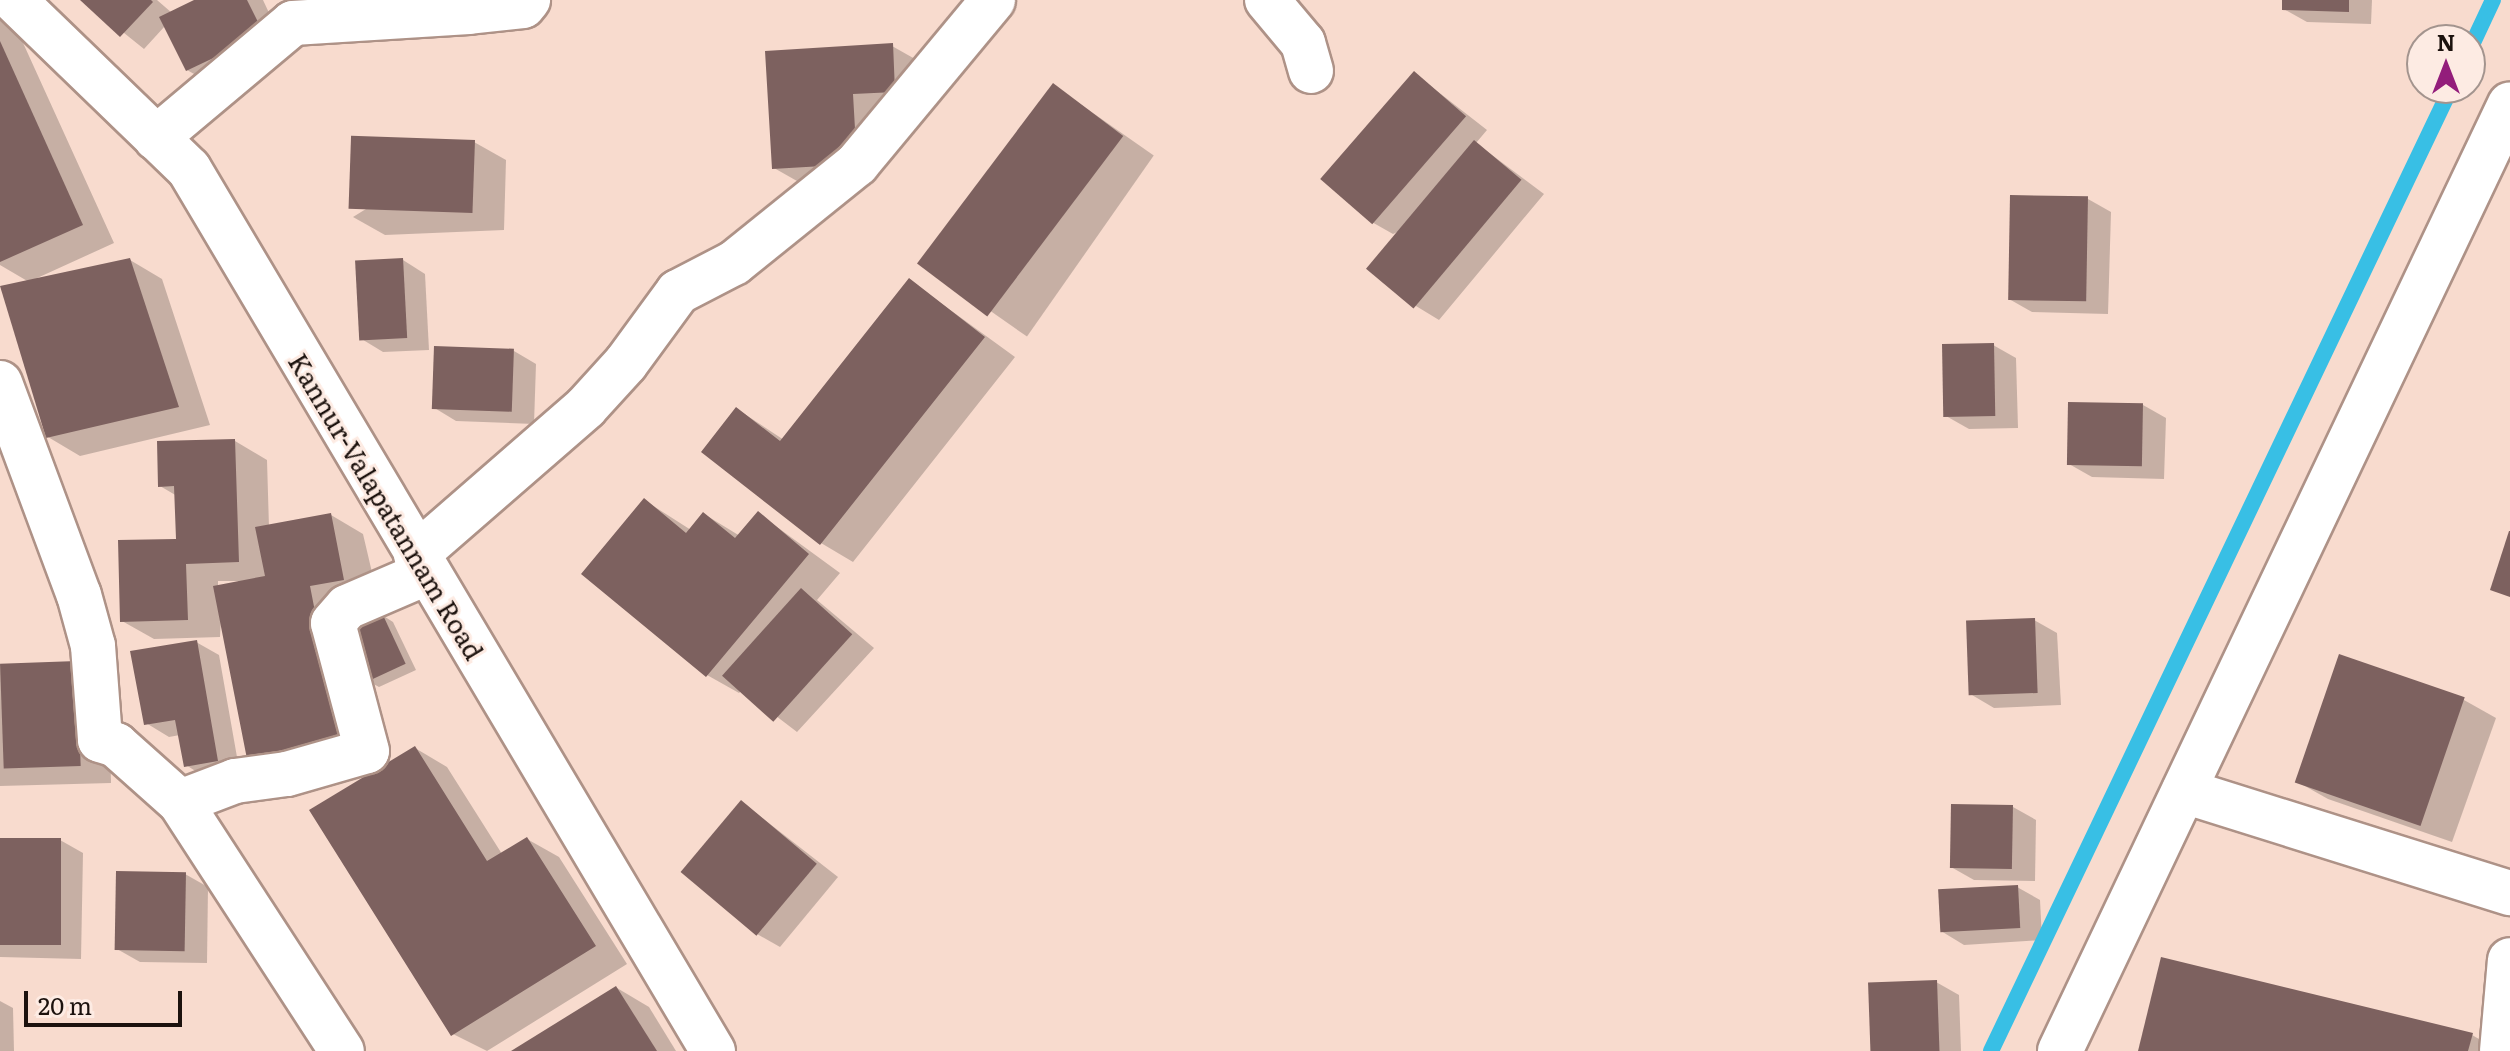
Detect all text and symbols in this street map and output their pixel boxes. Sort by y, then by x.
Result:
north arrow [2406,24,2486,104]
text: N [2437,25,2455,58]
street label: Kannur-Valapatannam Road [283,347,491,665]
scale bar [28,975,186,1025]
text: 20 m [38,987,92,1022]

